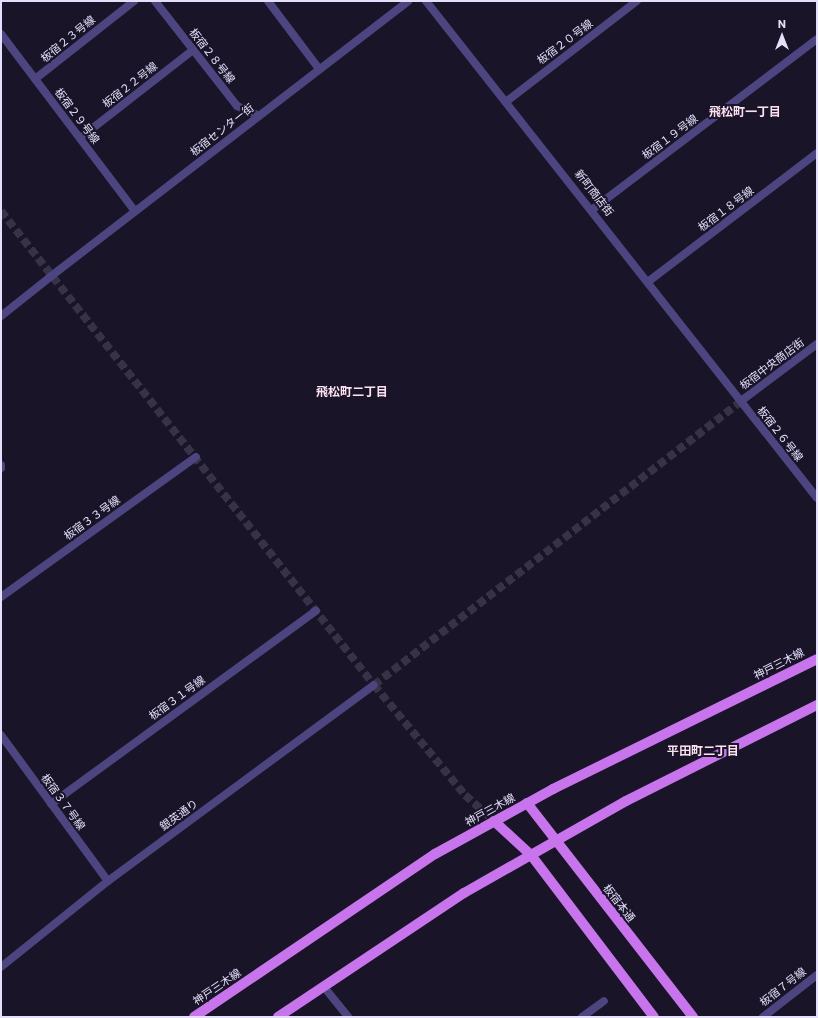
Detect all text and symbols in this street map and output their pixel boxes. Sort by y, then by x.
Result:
street label: 板宿２３号線 [38,13,98,65]
north arrow [762,16,802,56]
street label: 板宿２０号線 [535,17,595,67]
text: N [778,17,786,30]
street label: 板宿２８号線 [186,26,238,86]
street label: 板宿２２号線 [100,59,160,111]
street label: 板宿２９号線 [52,86,102,146]
street label: 板宿センター街 [188,101,256,159]
district label: 飛松町一丁目 [709,105,781,119]
street label: 板宿１９号線 [640,112,700,162]
street label: 新町商店街 [572,167,616,219]
street label: 板宿１８号線 [696,184,756,234]
street label: 板宿中央商店街 [737,336,807,392]
district label: 飛松町二丁目 [316,385,388,399]
street label: 板宿２６号線 [754,404,806,464]
street label: 板宿３３号線 [61,493,123,543]
street label: 神戸三木線 [752,646,806,682]
street label: 板宿３１号線 [146,673,208,723]
district label: 平田町二丁目 [667,744,739,758]
street label: 板宿３７号線 [38,771,88,833]
street label: 神戸三木線 [463,791,517,829]
street label: 銀英通り [157,797,201,833]
street label: 板宿本通 [600,882,638,924]
street label: 板宿７号線 [757,965,809,1009]
street label: 神戸三木線 [191,966,243,1008]

